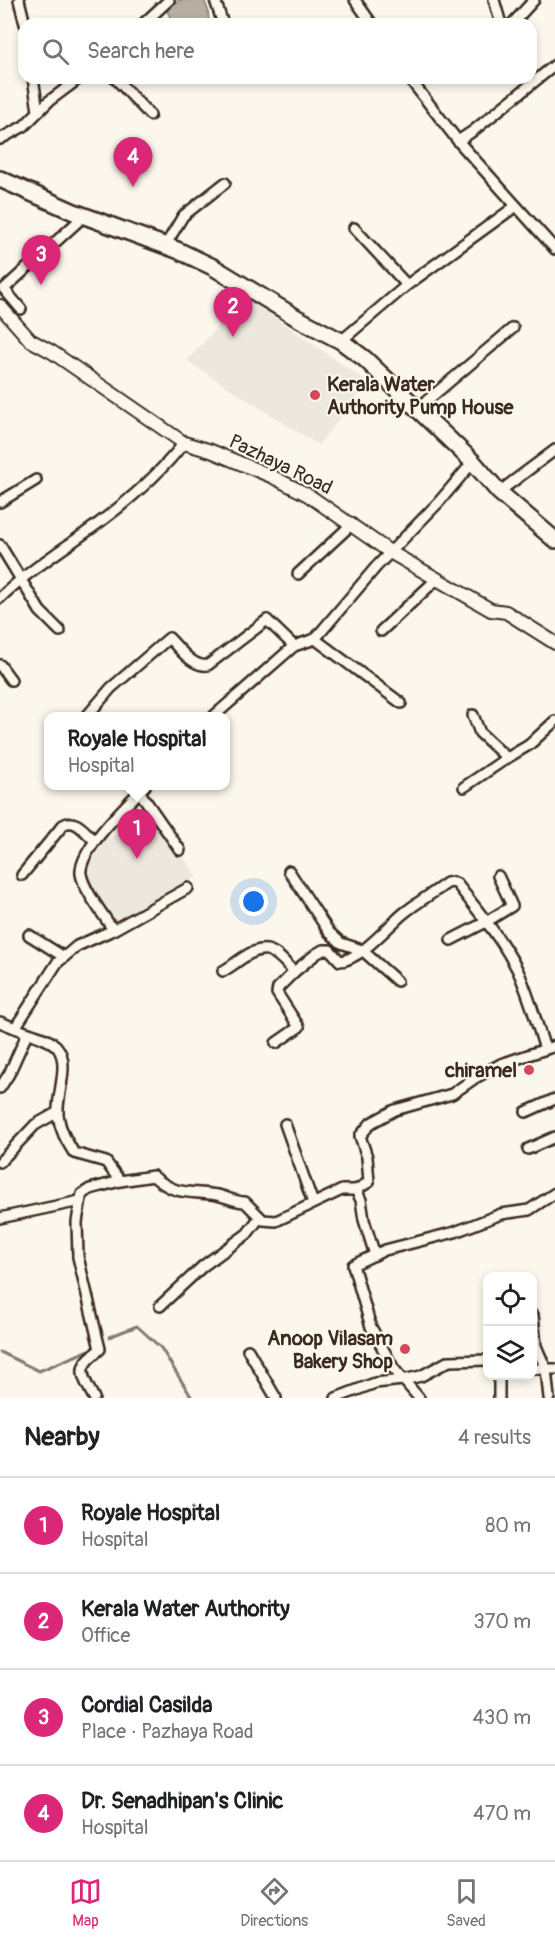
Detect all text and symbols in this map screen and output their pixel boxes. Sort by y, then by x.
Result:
search box [18,18,537,84]
icon: search [39,35,72,68]
text: Search here [87,37,194,65]
pin: 4 [114,138,152,187]
pin: 3 [22,236,60,285]
pin: 2 [214,288,252,337]
place label: Kerala Water Authority Pump House [327,372,514,420]
marker: Kerala Water Authority Pump House [308,388,322,402]
street label: Pazhaya Road [225,429,337,500]
popup [44,712,230,790]
text: Royale Hospital [67,725,207,753]
text: Hospital [67,753,135,778]
pin: 1 [118,810,156,859]
your location [239,887,268,916]
place label: chiramel [444,1058,517,1083]
marker: chiramel [522,1063,536,1077]
map controls [483,1272,537,1380]
button: locate [483,1272,537,1326]
place label: Anoop Vilasam Bakery Shop [267,1326,394,1374]
button: layers [483,1326,537,1380]
marker: Anoop Vilasam Bakery Shop [398,1342,412,1356]
text: Nearby [24,1421,100,1453]
text: 4 results [458,1425,531,1450]
text: Royale Hospital [81,1499,220,1527]
text: 1 [40,1513,47,1538]
text: 80 m [485,1513,531,1538]
text: Hospital [81,1527,148,1552]
text: Kerala Water Authority [81,1595,290,1623]
text: 2 [38,1609,49,1634]
text: 370 m [474,1609,531,1634]
text: Office [81,1623,130,1648]
text: Cordial Casilda [81,1691,213,1719]
text: 3 [38,1705,49,1730]
text: 430 m [472,1705,531,1730]
text: Place · Pazhaya Road [81,1719,254,1744]
text: Dr. Senadhipan's Clinic [81,1787,284,1815]
text: 4 [38,1801,49,1826]
text: 470 m [473,1801,531,1826]
text: Hospital [81,1815,148,1840]
tab: Map [69,1875,102,1931]
tab: Directions [240,1875,308,1931]
tab: Saved [446,1875,486,1931]

